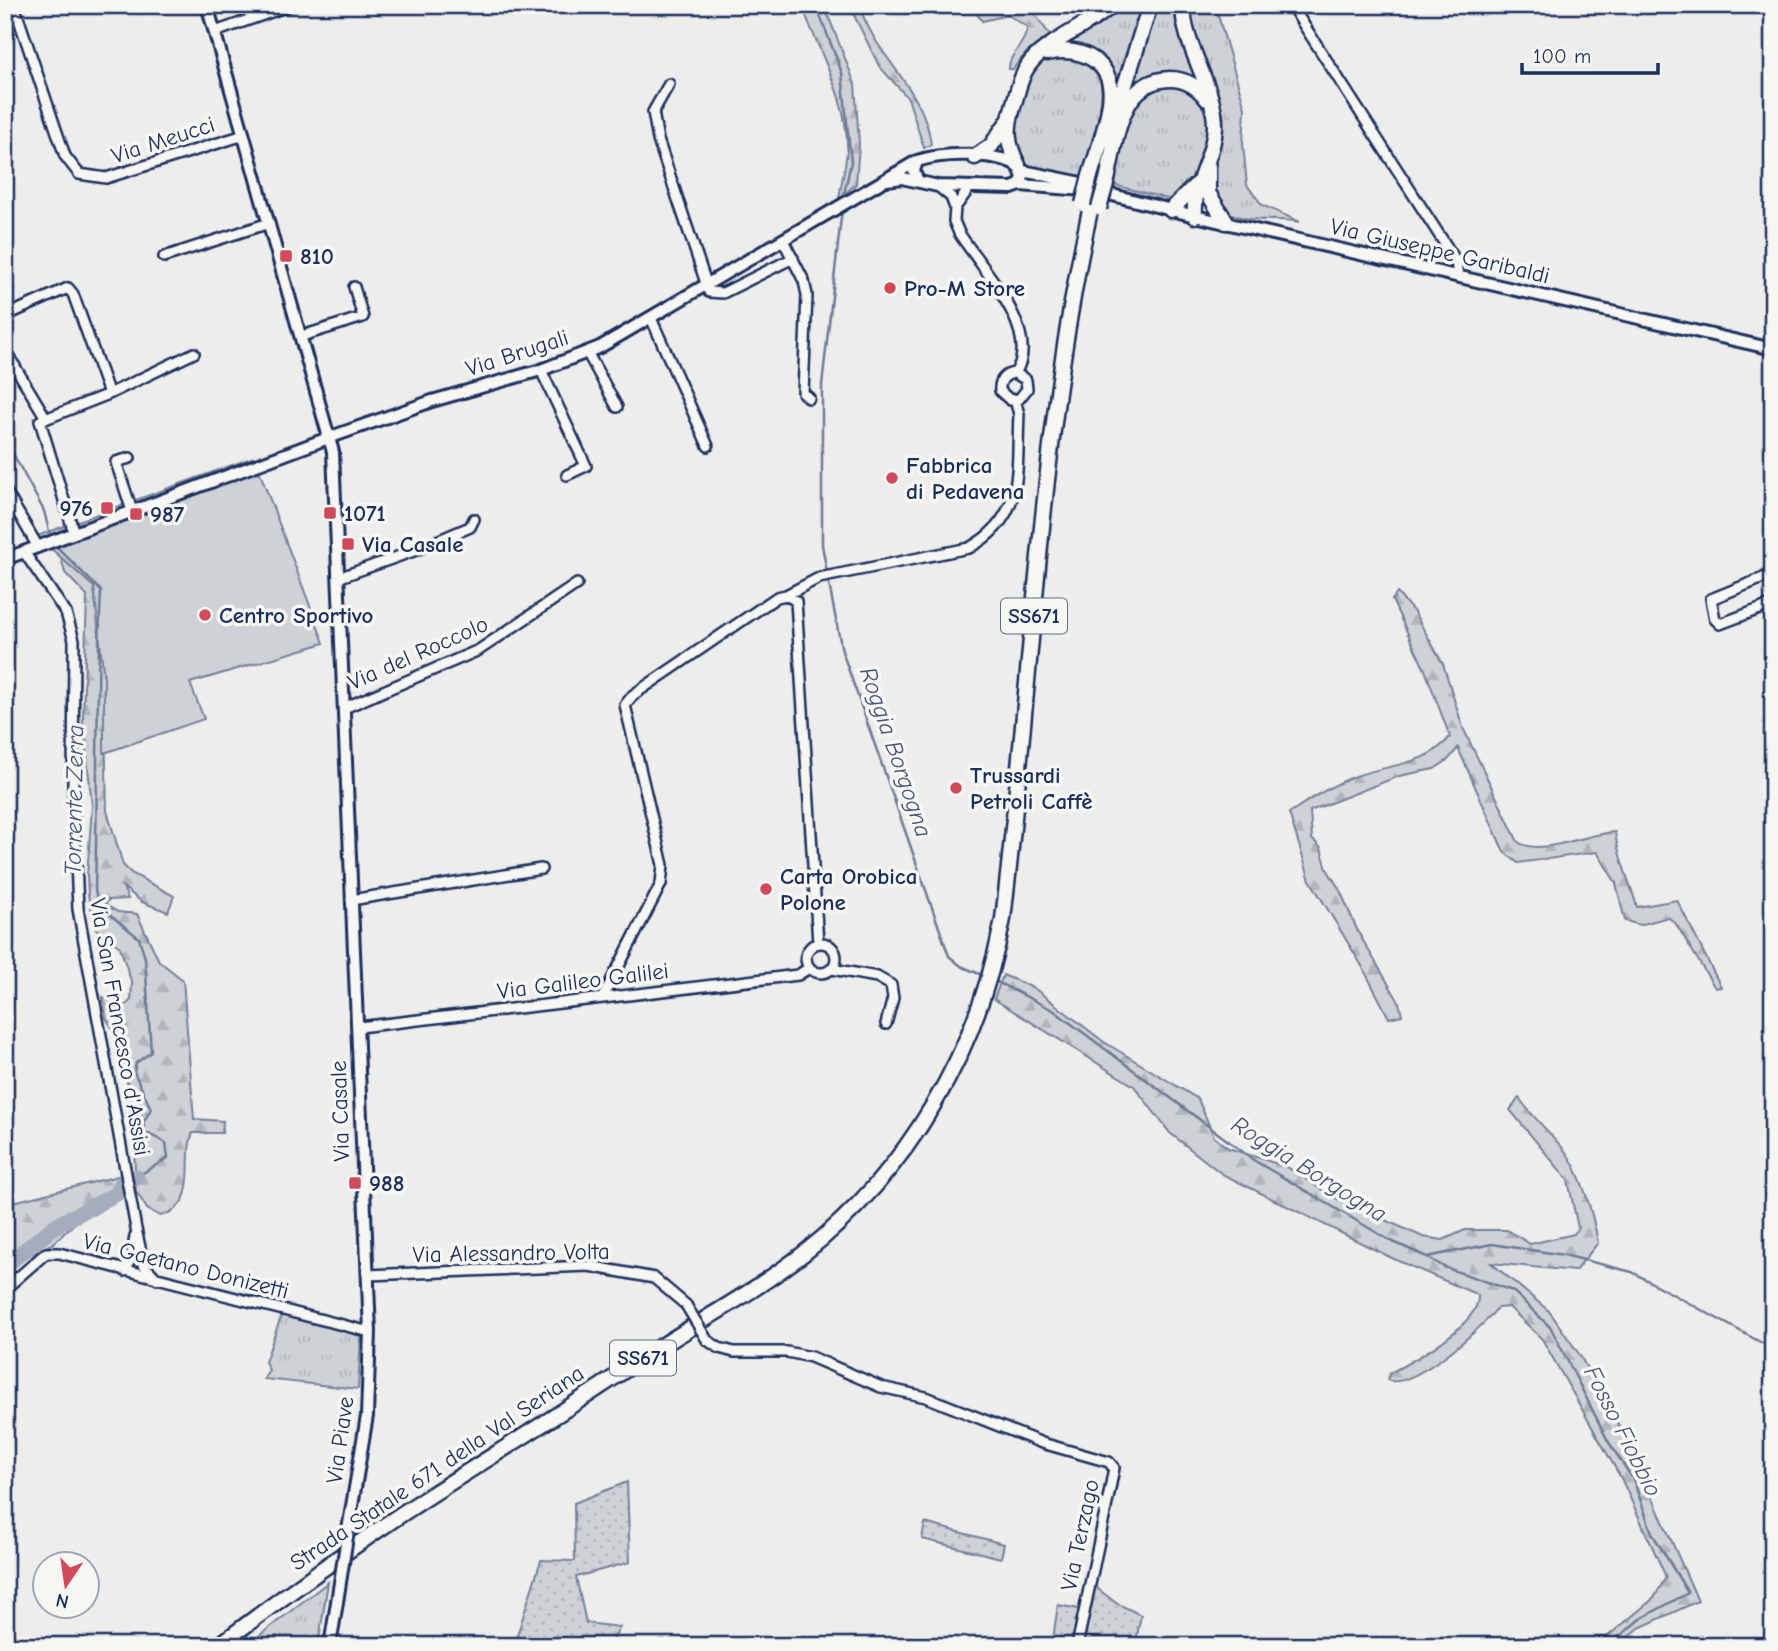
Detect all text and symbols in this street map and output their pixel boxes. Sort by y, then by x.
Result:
scale bar [1522,32,1659,76]
text: 100 m [1533,44,1591,68]
street label: Via Meucci [108,111,218,169]
street label: Via Giuseppe Garibaldi [1328,213,1552,289]
place label: 810 [300,243,334,270]
marker: 810 [278,248,294,264]
place label: Pro-M Store [904,275,1025,302]
marker: Pro-M Store [882,280,898,296]
street label: Via Brugali [462,324,572,382]
place label: Fabbrica di Pedavena [906,452,1024,505]
marker: Fabbrica di Pedavena [884,470,900,486]
place label: 976 [60,495,93,522]
marker: 976 [99,500,115,516]
place label: 1071 [344,500,386,527]
place label: 987 [150,501,185,528]
marker: 1071 [322,505,338,521]
marker: 987 [128,506,144,522]
place label: Via Casale [362,531,464,558]
marker: Via Casale [340,536,356,552]
road number: SS671 [1001,598,1067,634]
place label: Centro Sportivo [219,602,373,629]
marker: Centro Sportivo [197,607,213,623]
street label: Via del Roccolo [344,610,492,696]
water label: Roggia Borgogna [854,663,938,841]
water label: Torrente Zerra [59,724,89,876]
place label: Trussardi Petroli Caffè [970,762,1092,815]
marker: Trussardi Petroli Caffè [948,780,964,796]
place label: Carta Orobica Polone [780,863,917,916]
marker: Carta Orobica Polone [758,881,774,897]
street label: Via San Francesco d'Assisi [84,896,156,1158]
street label: Via Galileo Galilei [496,957,670,1005]
street label: Via Casale [325,1060,355,1162]
water label: Roggia Borgogna [1226,1110,1392,1228]
place label: 988 [369,1170,405,1197]
marker: 988 [347,1175,363,1191]
street label: Via Gaetano Donizetti [80,1227,292,1305]
street label: Via Alessandro Volta [412,1238,610,1268]
road number: SS671 [610,1340,676,1376]
street label: Strada Statale 671 della Val Seriana [285,1359,589,1577]
water label: Fosso Fiobbio [1578,1361,1668,1501]
street label: Via Piave [321,1395,359,1485]
street label: Via Terzago [1055,1477,1105,1593]
north arrow [32,1550,102,1620]
text: N [54,1588,71,1613]

